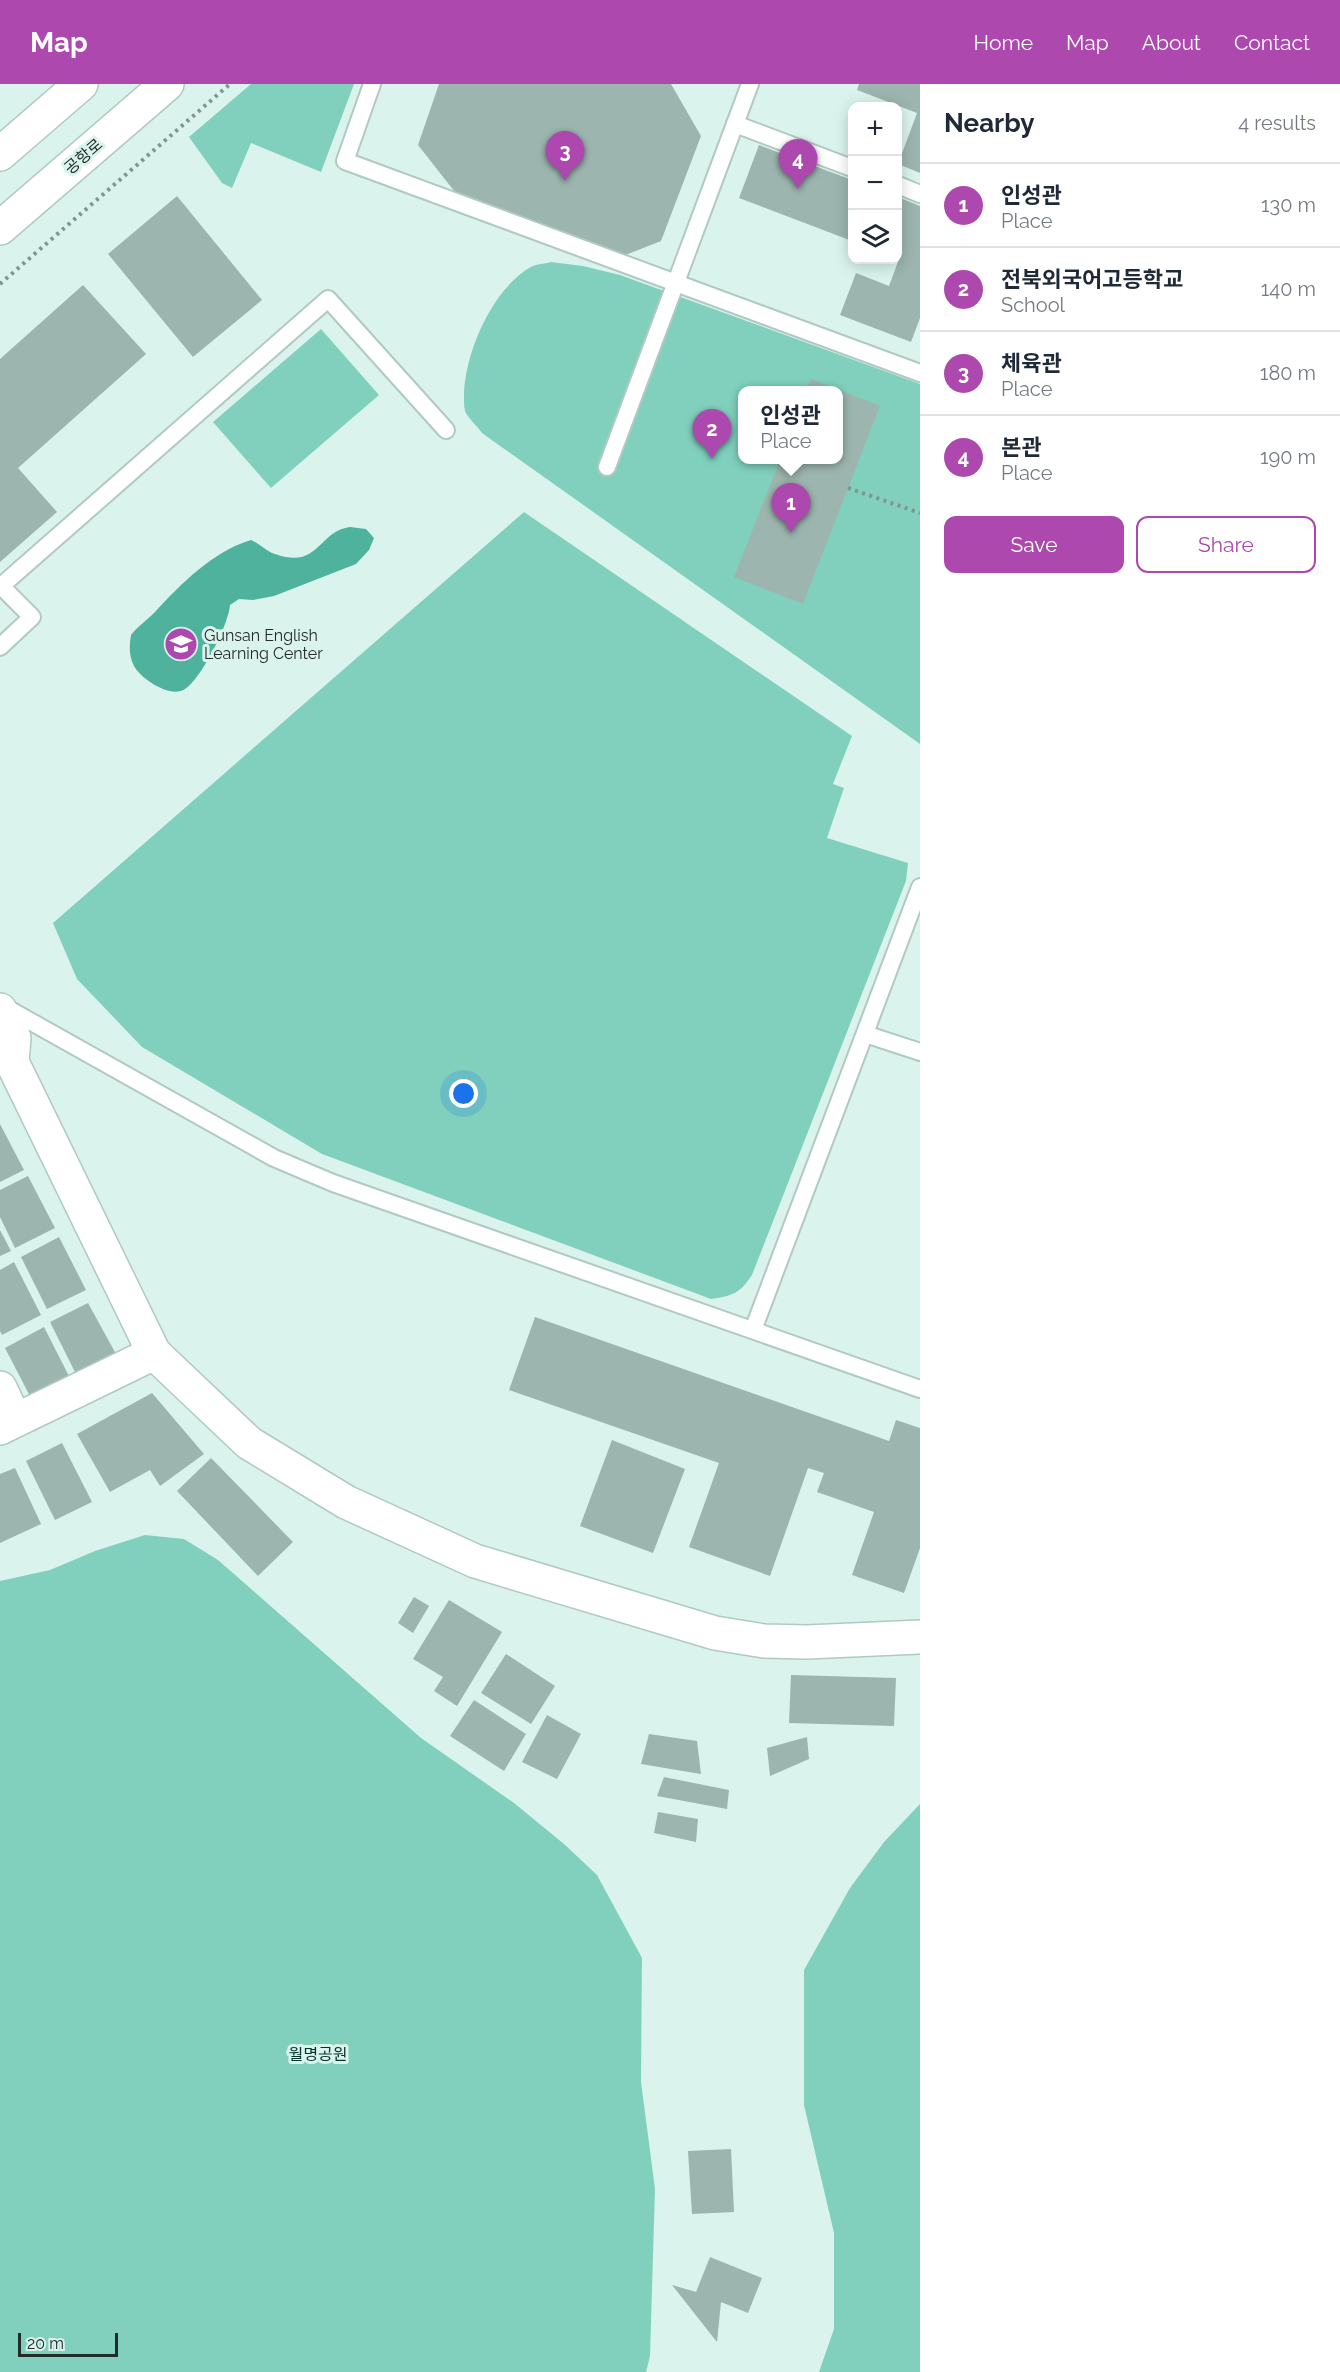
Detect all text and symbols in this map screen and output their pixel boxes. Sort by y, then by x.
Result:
text: Map [30,26,88,59]
text: Home [974,30,1033,55]
text: Map [1066,30,1109,55]
text: About [1142,30,1201,55]
text: Contact [1234,30,1310,55]
map controls [848,102,902,264]
button: + [848,102,902,156]
text: Nearby [944,108,1034,138]
text: 4 results [1238,111,1316,135]
pin: 3 [546,132,584,181]
street label: 공항로 [60,135,106,178]
pin: 4 [778,140,818,189]
button: − [848,156,902,210]
text: 인성관 [1001,182,1062,208]
text: 1 [959,193,968,217]
text: 130 m [1261,193,1316,217]
text: Place [1001,209,1052,233]
button: layers [848,210,902,264]
text: 전북외국어고등학교 [1001,266,1183,292]
text: 2 [958,277,969,301]
text: 140 m [1261,277,1316,301]
text: School [1001,293,1065,317]
text: 체육관 [1001,350,1062,376]
text: 3 [958,361,969,385]
text: 180 m [1260,361,1316,385]
text: Place [1001,377,1052,401]
popup [738,386,843,464]
text: 인성관 [760,402,821,428]
pin: 2 [692,410,732,459]
text: Place [760,429,812,453]
text: 본관 [1001,434,1041,460]
text: 4 [958,445,969,469]
text: 190 m [1260,445,1316,469]
text: Place [1001,461,1052,485]
pin: 1 [772,484,810,533]
button: Save [944,516,1124,573]
button: Share [1136,516,1316,573]
school or university icon: Gunsan English Learning Center [163,626,199,662]
place label: Gunsan English Learning Center [204,626,323,663]
your location [449,1079,478,1108]
park label: 월명공원 [289,2045,347,2064]
scale bar [18,2330,118,2358]
text: 20 m [27,2334,64,2353]

